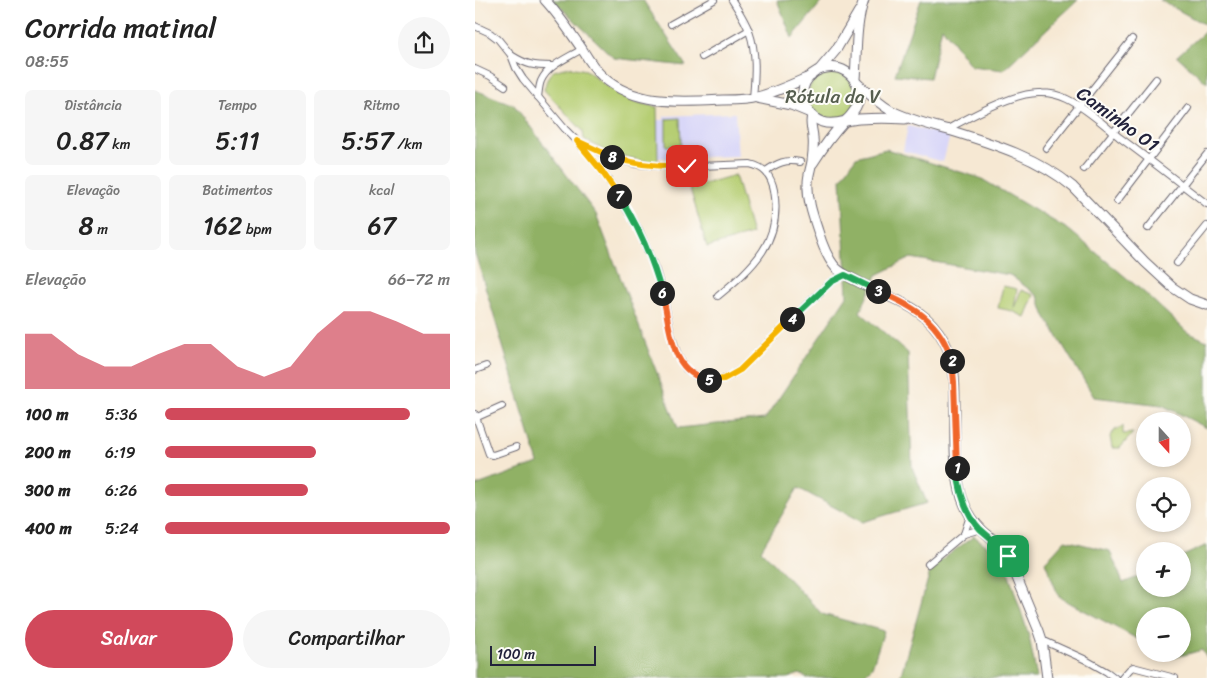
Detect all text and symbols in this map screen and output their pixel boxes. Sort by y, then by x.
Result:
text: Corrida matinal [25,3,216,52]
button: share [398,17,450,69]
text: 08:55 [25,47,69,76]
street label: Caminho 01 [1069,77,1167,161]
park label: Rótula da V [785,80,881,113]
text: Distância [65,93,122,118]
text: Tempo [218,93,257,118]
text: Ritmo [364,93,400,118]
text: 0.87 [56,118,109,163]
text: 5:11 [215,118,260,163]
text: 5:57 [341,118,394,163]
text: km [109,132,130,157]
text: /km [394,132,422,157]
pin: 8 [599,144,625,170]
text: 8 [608,145,617,170]
pin [666,145,708,187]
icon: check [673,152,701,180]
text: Elevação [66,178,120,203]
text: Batimentos [202,178,273,203]
text: kcal [369,178,395,203]
pin: 7 [607,184,631,208]
text: 7 [616,184,624,209]
text: 8 [78,203,94,248]
text: 162 [203,203,242,248]
text: 67 [368,203,396,248]
text: m [94,217,108,242]
text: bpm [242,217,272,242]
text: Elevação [25,265,86,294]
text: 66–72 m [388,265,450,294]
pin: 3 [865,278,891,304]
text: 3 [875,279,882,304]
pin: 6 [649,280,675,306]
text: 6 [659,281,666,306]
pin: 4 [779,306,805,332]
text: 4 [788,307,797,332]
pin: 2 [939,348,965,374]
text: 2 [948,349,957,374]
pin: 5 [697,368,721,392]
text: 5 [705,368,714,393]
text: 100 m [25,400,69,429]
text: 5:36 [105,400,137,429]
north arrow [1136,412,1191,468]
map controls [1136,412,1191,662]
text: 200 m [25,438,71,467]
text: 6:19 [105,438,136,467]
pin: 1 [945,456,969,480]
text: 1 [954,456,961,481]
text: 300 m [25,476,70,505]
text: 6:26 [105,476,137,505]
button: locate [1136,477,1191,532]
text: 400 m [25,514,72,543]
text: 5:24 [105,514,139,543]
pin [987,535,1029,577]
icon: arrive [994,542,1022,570]
button: + [1136,542,1191,597]
button: − [1136,607,1191,662]
button: Salvar [25,610,233,668]
button: Compartilhar [243,610,450,668]
text: 100 m [497,642,535,667]
scale bar [490,643,596,666]

